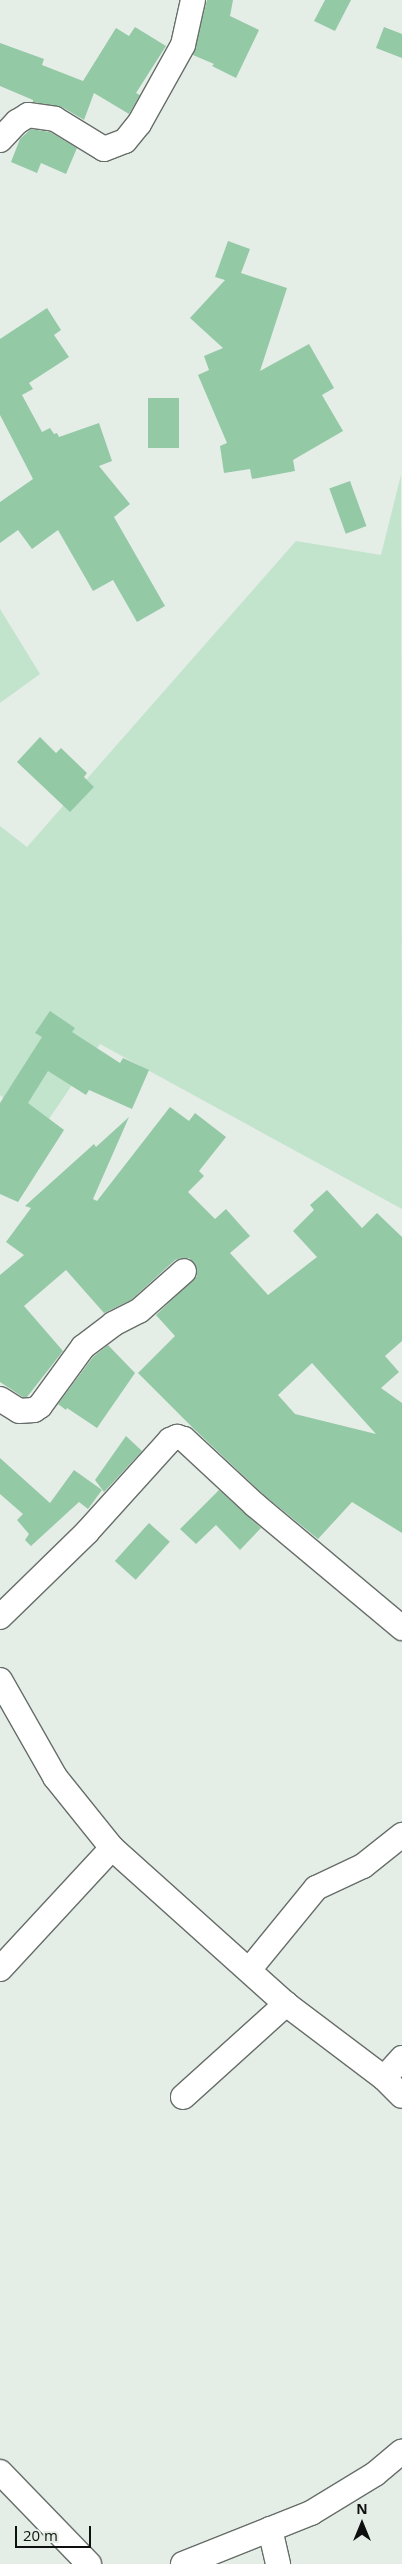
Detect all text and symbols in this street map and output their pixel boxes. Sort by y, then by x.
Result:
north arrow [337,2499,387,2549]
text: N [356,2499,368,2518]
scale bar [18,2516,94,2548]
text: 20 m [23,2525,58,2545]

